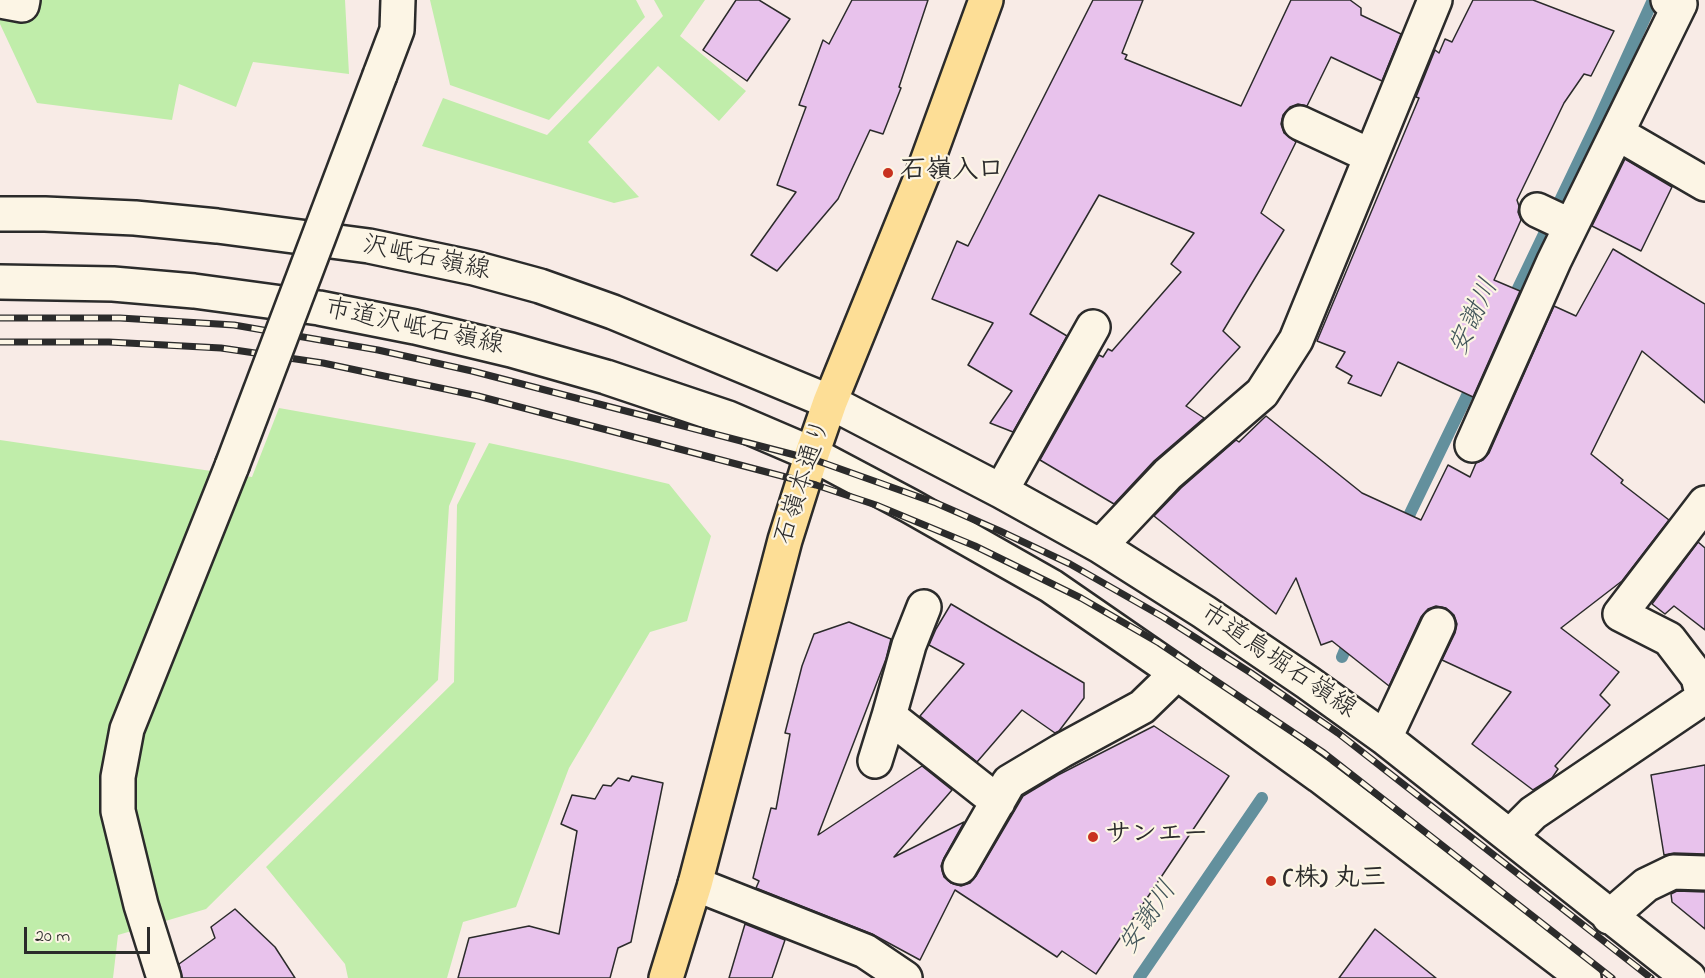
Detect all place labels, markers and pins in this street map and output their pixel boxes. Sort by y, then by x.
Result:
place label: 石嶺入口 [900,157,1004,189]
marker: 石嶺入口 [881,166,895,180]
place label: サンエー [1105,821,1208,853]
marker: サンエー [1086,830,1100,844]
place label: (株) 丸三 [1283,865,1386,897]
marker: (株) 丸三 [1264,874,1278,888]

